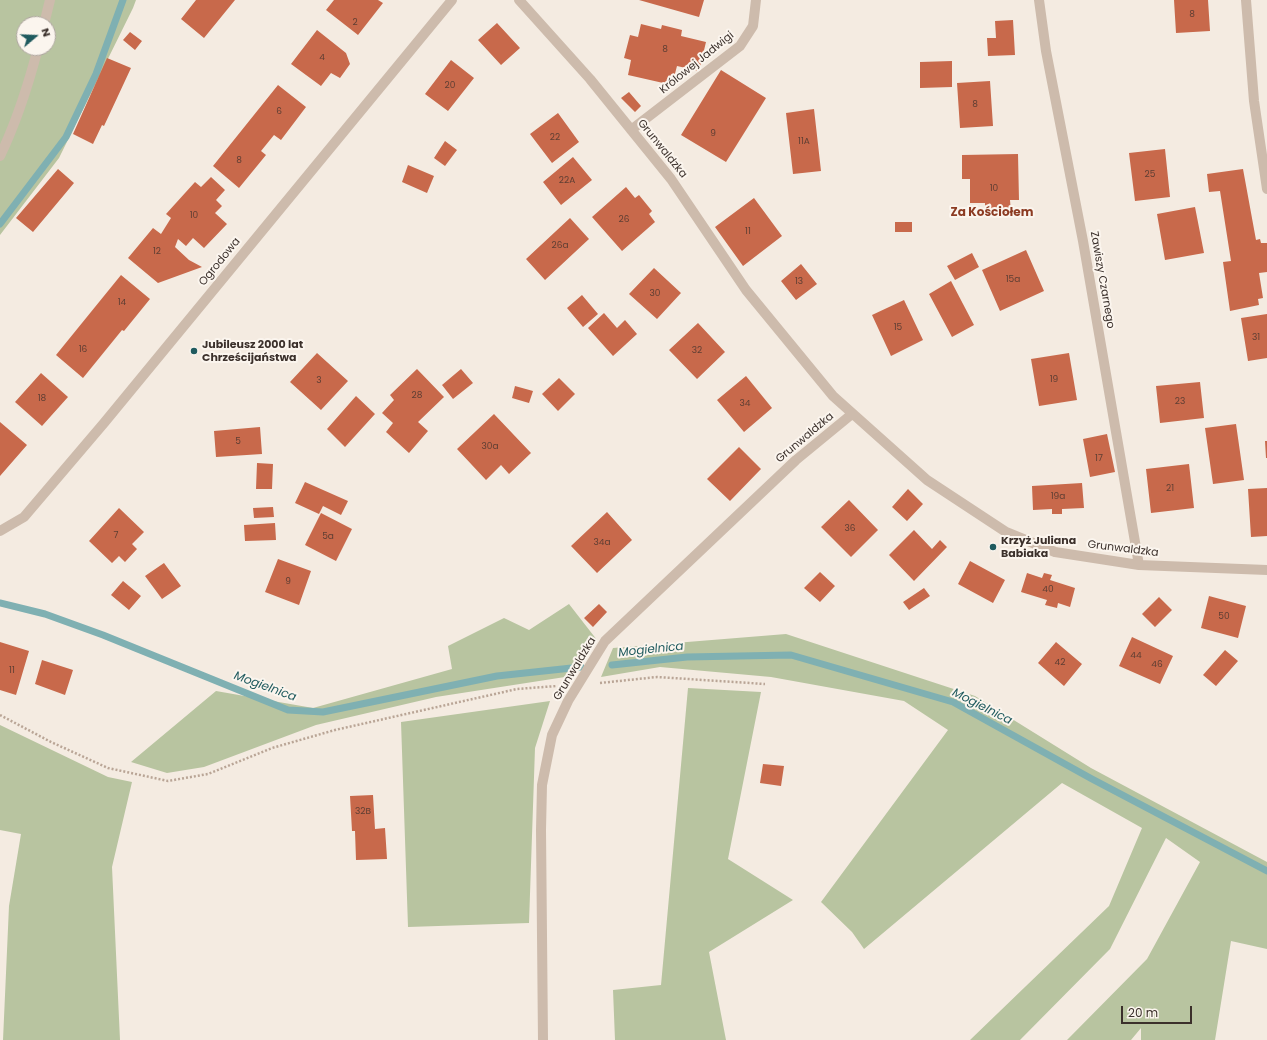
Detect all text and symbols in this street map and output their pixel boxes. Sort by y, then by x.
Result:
house number: 8 [1189,10,1195,20]
north arrow [16,16,56,56]
house number: 2 [352,18,358,28]
text: N [37,26,55,39]
street label: Królowej Jadwigi [657,29,737,97]
house number: 8 [662,45,668,55]
house number: 4 [319,53,325,63]
house number: 20 [445,81,455,91]
house number: 8 [972,100,978,110]
house number: 6 [276,107,282,117]
street label: Grunwaldzka [634,117,690,181]
house number: 9 [710,129,716,139]
house number: 22 [550,133,560,143]
house number: 11A [798,137,810,147]
house number: 8 [236,156,242,166]
house number: 25 [1145,170,1155,180]
house number: 22A [559,176,575,186]
house number: 10 [990,184,998,194]
district label: Za Kościołem [951,206,1033,220]
house number: 10 [190,211,198,221]
house number: 26 [619,215,629,225]
house number: 11 [745,227,751,237]
street label: Zawiszy Czarnego [1087,230,1117,330]
street label: Ogrodowa [197,235,243,289]
house number: 26a [552,241,568,251]
house number: 12 [153,247,161,257]
house number: 15a [1006,275,1020,285]
house number: 13 [795,277,803,287]
house number: 30 [650,289,660,299]
house number: 14 [118,298,126,308]
house number: 15 [894,323,902,333]
house number: 31 [1252,333,1260,343]
place label: Jubileusz 2000 lat Chrześcijaństwa [202,338,303,364]
house number: 16 [79,345,87,355]
marker: Jubileusz 2000 lat Chrześcijaństwa [189,346,199,356]
house number: 32 [692,346,702,356]
house number: 19 [1050,375,1058,385]
house number: 3 [316,376,322,386]
house number: 28 [412,391,422,401]
house number: 18 [38,394,46,404]
house number: 23 [1175,397,1185,407]
house number: 34 [740,399,750,409]
street label: Grunwaldzka [773,410,837,466]
house number: 5 [235,437,241,447]
house number: 30a [481,442,499,452]
house number: 17 [1095,454,1103,464]
house number: 21 [1166,484,1174,494]
house number: 19a [1051,492,1065,502]
house number: 36 [844,524,856,534]
house number: 7 [114,531,118,541]
house number: 5a [322,532,334,542]
place label: Krzyż Juliana Babiaka [1001,534,1076,560]
house number: 34a [593,538,611,548]
street label: Grunwaldzka [1087,538,1159,560]
marker: Krzyż Juliana Babiaka [988,542,998,552]
house number: 9 [285,577,291,587]
house number: 40 [1042,585,1054,595]
house number: 50 [1218,612,1230,622]
street label: Grunwaldzka [551,635,599,703]
water label: Mogielnica [618,639,684,661]
house number: 44 [1130,651,1142,661]
house number: 42 [1055,658,1065,668]
house number: 46 [1151,660,1163,670]
house number: 11 [9,666,15,676]
water label: Mogielnica [232,669,298,705]
water label: Mogielnica [950,686,1014,728]
house number: 32B [355,807,371,817]
scale bar [1123,998,1194,1024]
text: 20 m [1128,1004,1158,1021]

